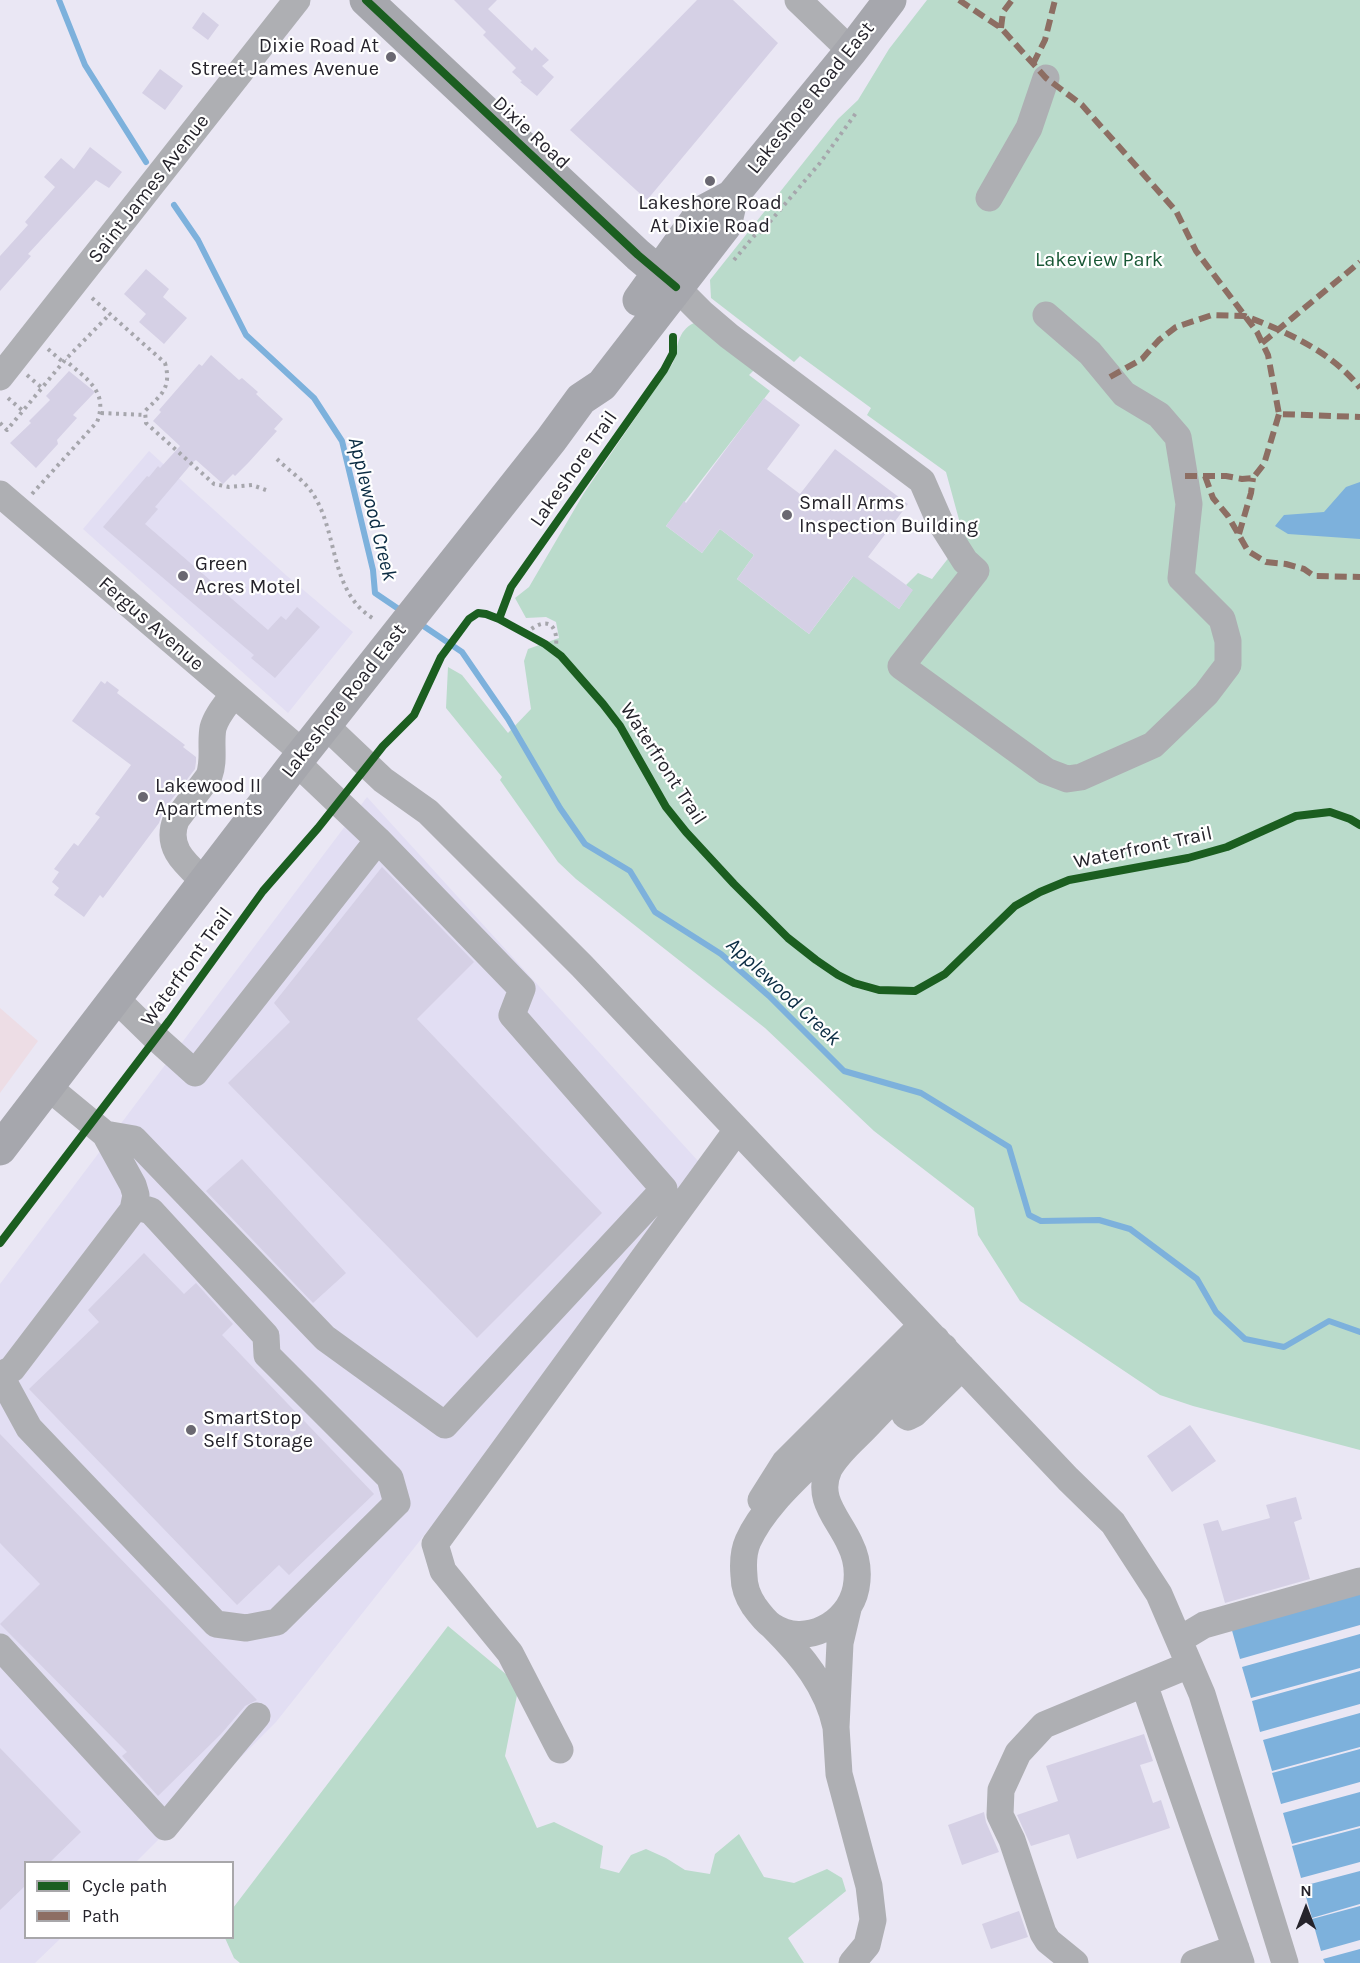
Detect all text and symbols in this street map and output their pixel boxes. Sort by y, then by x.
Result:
street label: Lakeshore Road East [742,17,880,179]
place label: Dixie Road At Street James Avenue [190,34,379,81]
marker: Dixie Road At Street James Avenue [384,50,398,64]
street label: Dixie Road [488,91,574,175]
street label: Saint James Avenue [83,110,215,268]
marker: Lakeshore Road At Dixie Road [703,174,717,188]
place label: Lakeshore Road At Dixie Road [638,191,782,238]
park label: Lakeview Park [1035,248,1163,272]
street label: Lakeshore Trail [525,406,623,532]
water label: Applewood Creek [342,434,402,584]
place label: Small Arms Inspection Building [799,491,978,538]
marker: Small Arms Inspection Building [780,508,794,522]
place label: Green Acres Motel [195,552,301,599]
marker: Green Acres Motel [176,569,190,583]
street label: Fergus Avenue [93,572,209,676]
street label: Lakeshore Road East [276,619,412,783]
street label: Waterfront Trail [615,698,711,830]
place label: Lakewood II Apartments [155,774,263,821]
marker: Lakewood II Apartments [136,790,150,804]
street label: Waterfront Trail [1072,822,1214,874]
street label: Waterfront Trail [136,903,238,1031]
water label: Applewood Creek [721,933,845,1051]
place label: SmartStop Self Storage [203,1406,313,1453]
marker: SmartStop Self Storage [184,1423,198,1437]
legend [24,1861,234,1939]
text: Cycle path [82,1875,167,1897]
north arrow [1276,1879,1336,1939]
text: N [1300,1881,1312,1900]
text: Path [82,1905,120,1927]

